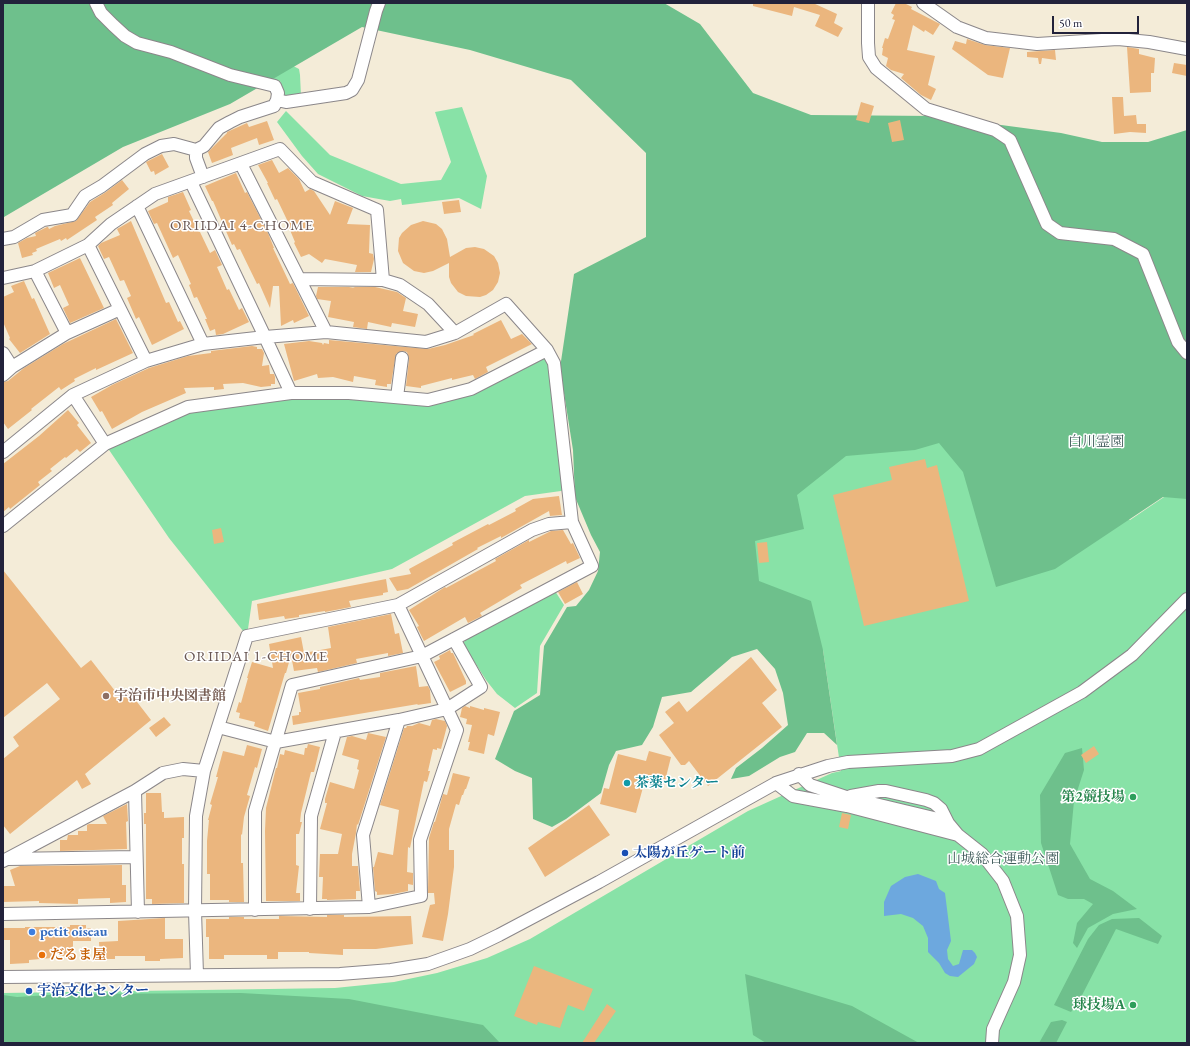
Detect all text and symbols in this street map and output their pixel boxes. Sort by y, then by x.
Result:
scale bar [1054,8,1141,34]
text: 50 m [1059,15,1082,31]
district label: ORIIDAI 4-CHOME [170,217,314,235]
park label: 白川霊園 [1068,434,1124,450]
district label: ORIIDAI 1-CHOME [184,648,328,666]
place label: 宇治市中央図書館 [114,688,226,704]
marker: 宇治市中央図書館 [101,691,111,701]
place label: 茶薬センター [635,775,719,791]
marker: 茶薬センター [622,778,632,788]
place label: 第2競技場 [1062,789,1125,805]
marker: 第2競技場 [1128,792,1138,802]
place label: 太陽が丘ゲート前 [633,845,745,861]
marker: 太陽が丘ゲート前 [620,848,630,858]
park label: 山城総合運動公園 [947,851,1059,867]
place label: petit oiseau [40,924,107,940]
marker: petit oiseau [27,927,37,937]
place label: だるま屋 [50,947,106,963]
marker: だるま屋 [37,950,47,960]
place label: 宇治文化センター [37,983,149,999]
marker: 宇治文化センター [24,986,34,996]
place label: 球技場A [1073,997,1125,1013]
marker: 球技場A [1128,1000,1138,1010]

